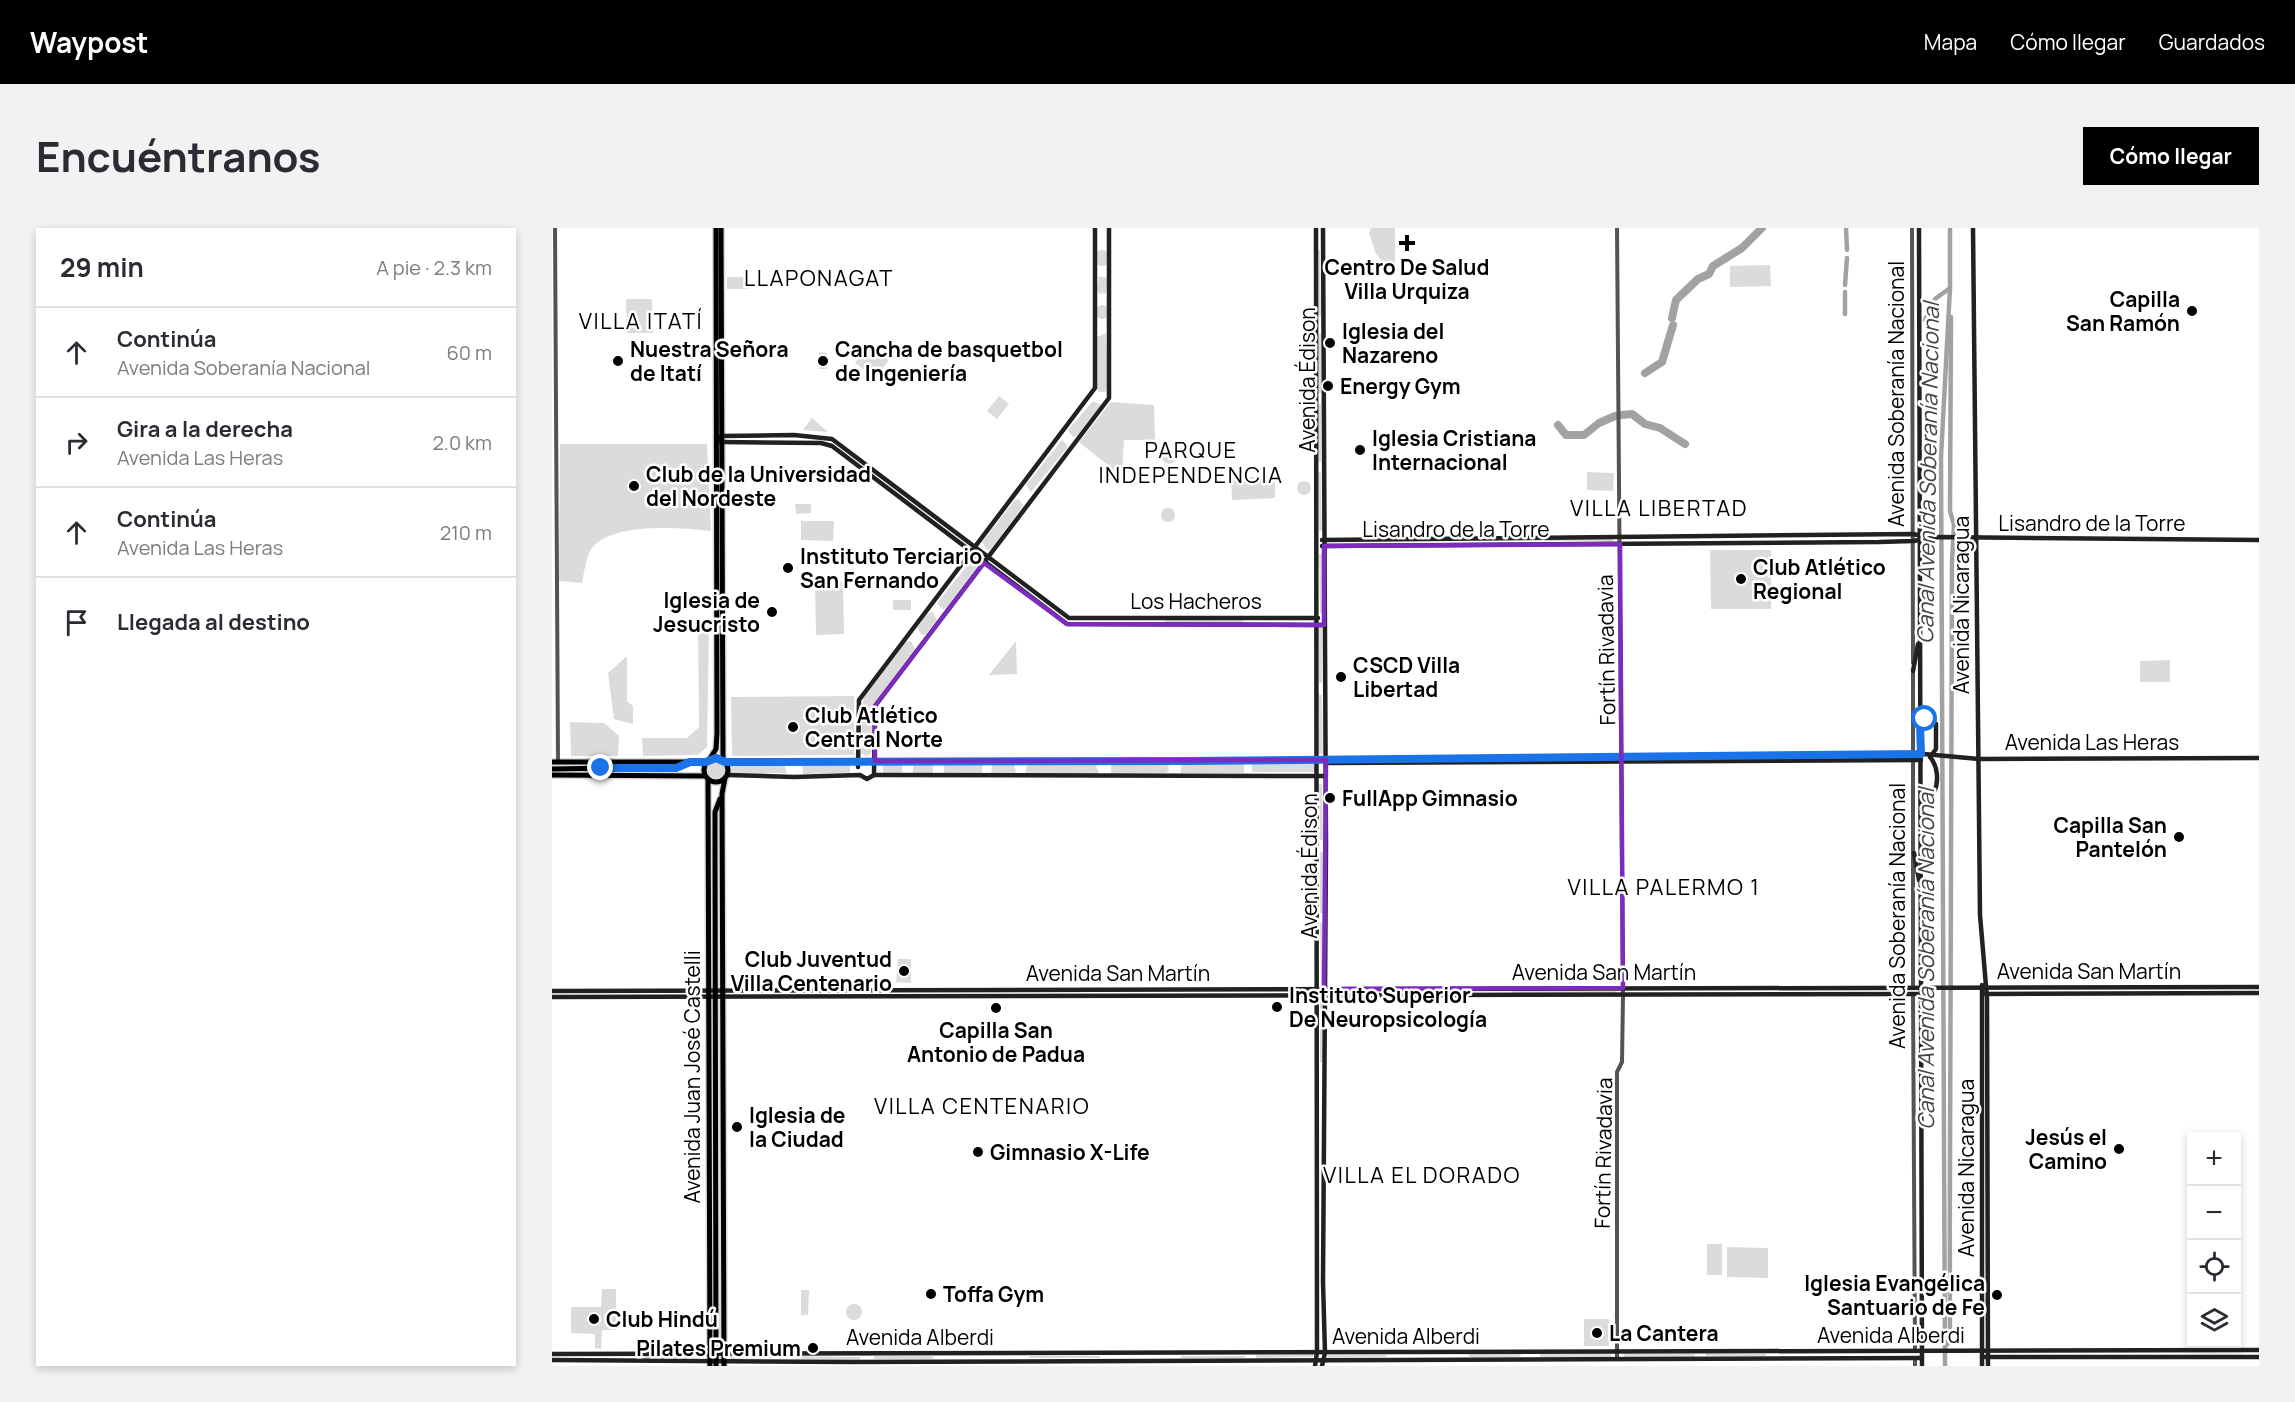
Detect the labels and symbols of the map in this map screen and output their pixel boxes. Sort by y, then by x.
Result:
marker: Centro De Salud Villa Urquiza [1398,234,1416,252]
place label: Centro De Salud Villa Urquiza [1325,253,1489,305]
street label: Avenida Soberanía Nacional [1882,261,1910,527]
district label: LLAPONAGAT [744,263,894,293]
place label: Capilla San Ramón [2066,285,2180,337]
water label: Canal Avenida Soberanía Nacional [1910,299,1946,644]
marker: Capilla San Ramón [2185,304,2199,318]
district label: VILLA ITATÍ [579,306,703,336]
street label: Avenida Édison [1293,307,1321,453]
place label: Iglesia del Nazareno [1342,317,1444,369]
place label: Nuestra Señora de Itatí [630,335,789,387]
place label: Cancha de basquetbol de Ingeniería [835,335,1063,387]
marker: Iglesia del Nazareno [1323,336,1337,350]
marker: Nuestra Señora de Itatí [611,354,625,368]
marker: Cancha de basquetbol de Ingeniería [816,354,830,368]
place label: Energy Gym [1340,372,1461,400]
marker: Energy Gym [1321,379,1335,393]
place label: Iglesia Cristiana Internacional [1372,424,1536,476]
district label: PARQUE INDEPENDENCIA [1098,435,1284,490]
marker: Iglesia Cristiana Internacional [1353,443,1367,457]
place label: Club de la Universidad del Nordeste [646,460,871,512]
marker: Club de la Universidad del Nordeste [627,479,641,493]
district label: VILLA LIBERTAD [1570,493,1748,523]
street label: Lisandro de la Torre [1998,509,2186,537]
street label: Lisandro de la Torre [1362,515,1550,543]
street label: Avenida Nicaragua [1947,516,1975,694]
place label: Instituto Terciario San Fernando [800,542,982,594]
place label: Club Atlético Regional [1753,553,1886,605]
marker: Instituto Terciario San Fernando [781,561,795,575]
marker: Club Atlético Regional [1734,572,1748,586]
street label: Fortín Rivadavia [1591,574,1621,726]
place label: Iglesia de Jesucristo [653,586,760,638]
street label: Los Hacheros [1130,587,1262,615]
marker: Iglesia de Jesucristo [765,605,779,619]
place label: CSCD Villa Libertad [1353,651,1460,703]
marker: CSCD Villa Libertad [1334,670,1348,684]
place label: Club Atlético Central Norte [805,701,943,753]
route start [1911,705,1937,731]
marker: Club Atlético Central Norte [786,720,800,734]
street label: Avenida Las Heras [2005,728,2179,756]
route end [587,754,613,780]
street label: Avenida Soberanía Nacional [1883,783,1911,1049]
place label: FullApp Gimnasio [1342,784,1518,812]
water label: Canal Avenida Soberanía Nacional [1911,785,1941,1130]
marker: FullApp Gimnasio [1323,791,1337,805]
street label: Avenida Édison [1295,793,1323,939]
place label: Capilla San Pantelón [2053,811,2167,863]
marker: Capilla San Pantelón [2172,830,2186,844]
district label: VILLA PALERMO 1 [1568,872,1760,902]
place label: Club Juventud Villa Centenario [731,945,892,997]
street label: Avenida Juan José Castelli [678,950,706,1204]
street label: Avenida San Martín [1997,957,2181,985]
street label: Avenida San Martín [1512,958,1696,986]
street label: Avenida San Martín [1026,959,1210,987]
marker: Club Juventud Villa Centenario [897,964,911,978]
place label: Instituto Superior De Neuropsicología [1289,981,1487,1033]
marker: Instituto Superior De Neuropsicología [1270,1000,1284,1014]
marker: Capilla San Antonio de Padua [989,1001,1003,1015]
place label: Capilla San Antonio de Padua [907,1016,1085,1068]
street label: Fortín Rivadavia [1588,1077,1618,1229]
street label: Avenida Nicaragua [1952,1079,1980,1257]
district label: VILLA CENTENARIO [874,1091,1090,1121]
place label: Iglesia de la Ciudad [749,1101,846,1153]
marker: Iglesia de la Ciudad [730,1120,744,1134]
place label: Jesús el Camino [2025,1123,2107,1175]
place label: Gimnasio X-Life [990,1138,1150,1166]
marker: Jesús el Camino [2112,1142,2126,1156]
marker: Gimnasio X-Life [971,1145,985,1159]
district label: VILLA EL DORADO [1323,1160,1521,1190]
place label: Iglesia Evangélica Santuario de Fe [1804,1269,1985,1321]
place label: Toffa Gym [943,1280,1044,1308]
marker: Toffa Gym [924,1287,938,1301]
marker: Iglesia Evangélica Santuario de Fe [1990,1288,2004,1302]
place label: Club Hindú [606,1305,718,1333]
marker: Club Hindú [587,1312,601,1326]
place label: La Cantera [1609,1319,1719,1347]
street label: Avenida Alberdi [1817,1321,1965,1349]
street label: Avenida Alberdi [1332,1322,1480,1350]
street label: Avenida Alberdi [846,1323,994,1351]
marker: La Cantera [1590,1326,1604,1340]
place label: Pilates Premium [636,1334,801,1362]
marker: Pilates Premium [806,1341,820,1355]

